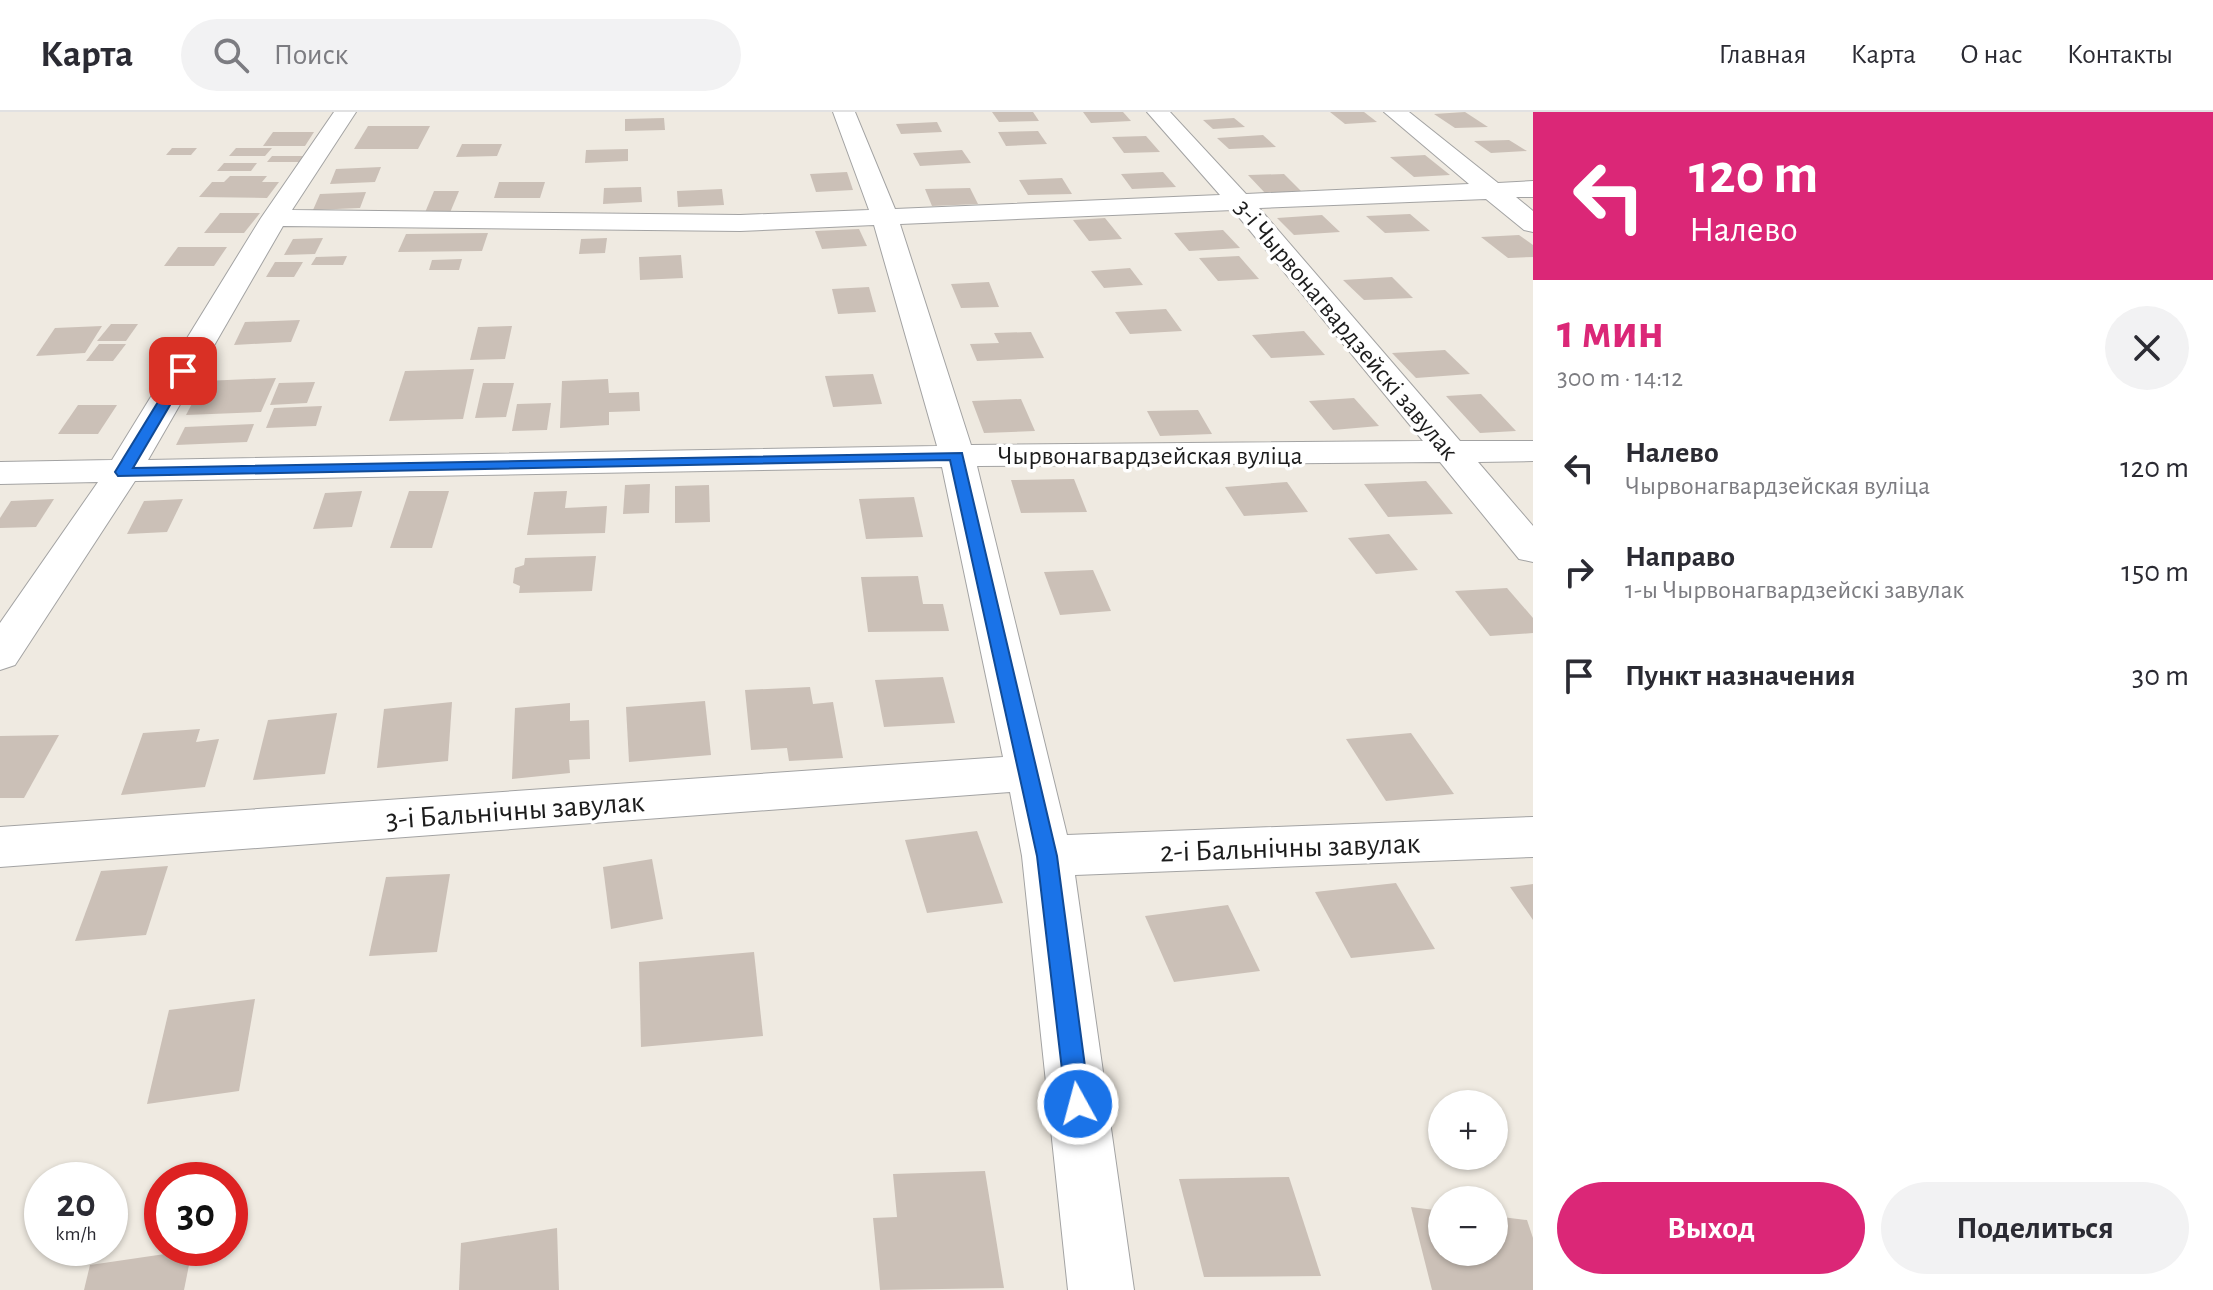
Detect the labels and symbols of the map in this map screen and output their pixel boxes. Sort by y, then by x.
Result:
street label: 3-і Чырвонагвардзейскі завулак [1230,194,1463,465]
pin [149,337,217,405]
street label: Чырвонагвардзейская вуліца [997,443,1303,469]
street label: 3-і Бальнічны завулак [385,787,646,835]
street label: 2-і Бальнічны завулак [1159,828,1421,868]
position arrow [1036,1062,1120,1146]
speed limit sign: 30 [144,1162,248,1266]

